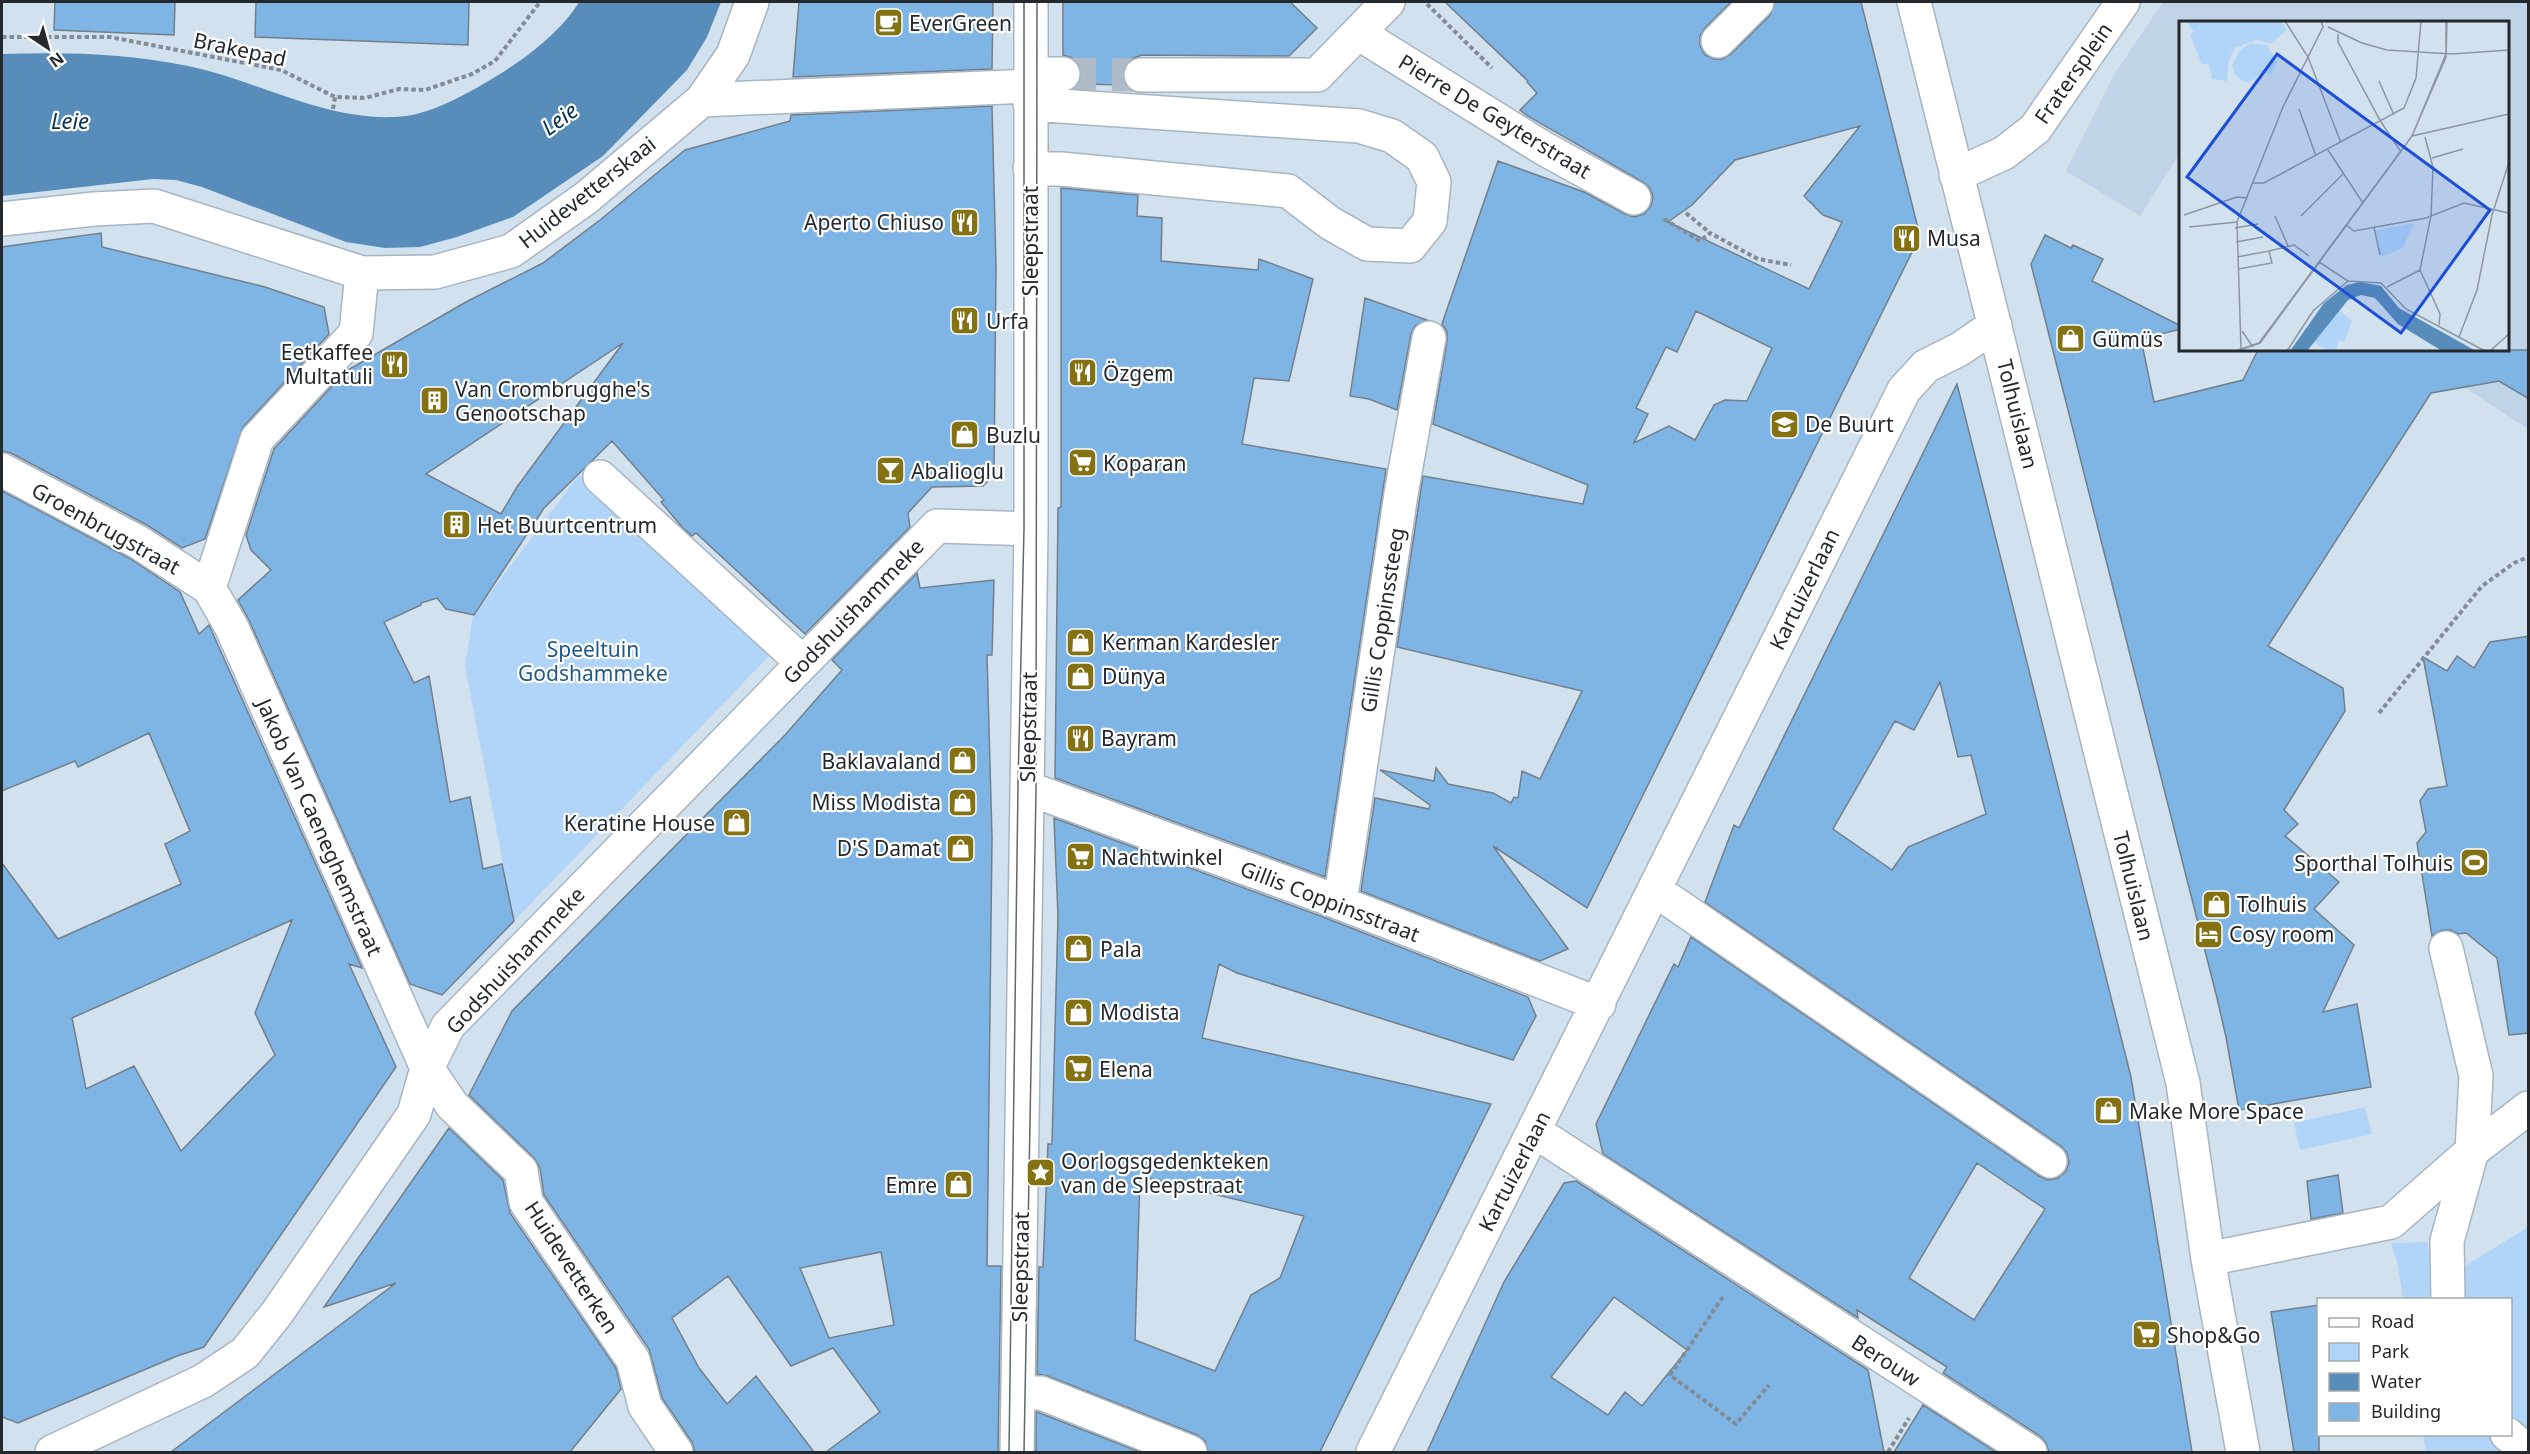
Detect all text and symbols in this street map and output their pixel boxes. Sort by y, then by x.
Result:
cafe icon: EverGreen [872,7,904,39]
place label: EverGreen [909,9,1012,37]
street label: Fratersplein [2028,17,2118,129]
north arrow [18,18,78,78]
inset map [2179,21,2509,351]
street label: Brakepad [191,25,289,73]
text: N [45,47,69,73]
street label: Pierre De Geyterstraat [1394,48,1597,185]
water label: Leie [535,95,583,141]
water label: Leie [51,105,89,135]
street label: Huidevetterskaai [513,130,661,254]
street label: Sleepstraat [1016,185,1044,296]
restaurant icon: Aperto Chiuso [949,206,981,238]
place label: Aperto Chiuso [804,208,944,236]
restaurant icon: Musa [1890,222,1922,254]
place label: Musa [1927,224,1981,252]
restaurant icon: Urfa [949,305,981,337]
place label: Urfa [986,307,1029,335]
shop icon: Gümüs [2055,323,2087,355]
place label: Gümüs [2092,325,2163,353]
place label: Eetkaffee Multatuli [281,338,373,390]
restaurant icon: Eetkaffee Multatuli [378,348,410,380]
street label: Tolhuislaan [1991,356,2045,472]
restaurant icon: Özgem [1066,357,1098,389]
place label: Özgem [1103,359,1174,387]
place label: Van Crombrugghe's Genootschap [455,375,650,427]
building icon: Van Crombrugghe's Genootschap [418,385,450,417]
school or university icon: De Buurt [1768,408,1800,440]
place label: De Buurt [1805,410,1894,438]
shop icon: Buzlu [949,419,981,451]
place label: Buzlu [986,421,1041,449]
supermarket icon: Koparan [1066,447,1098,479]
place label: Koparan [1103,449,1186,477]
bar icon: Abalioglu [874,455,906,487]
place label: Abalioglu [911,457,1004,485]
street label: Groenbrugstraat [27,476,186,581]
building icon: Het Buurtcentrum [440,509,472,541]
place label: Het Buurtcentrum [477,511,657,539]
street label: Kartuizerlaan [1763,524,1845,654]
street label: Gillis Coppinssteeg [1354,525,1410,715]
street label: Godshuishammeke [776,532,930,690]
shop icon: Kerman Kardesler [1065,626,1097,658]
place label: Kerman Kardesler [1102,628,1279,656]
park label: Speeltuin Godshammeke [518,635,668,687]
shop icon: Dünya [1065,660,1097,692]
place label: Dünya [1102,662,1166,690]
street label: Sleepstraat [1013,671,1043,783]
street label: Jakob Van Caeneghemstraat [250,692,390,960]
restaurant icon: Bayram [1064,722,1096,754]
place label: Bayram [1101,724,1177,752]
shop icon: Baklavaland [946,745,978,777]
place label: Baklavaland [822,747,941,775]
shop icon: Miss Modista [946,786,978,818]
place label: Miss Modista [811,788,941,816]
shop icon: Keratine House [720,807,752,839]
place label: Keratine House [564,809,715,837]
street label: Tolhuislaan [2107,828,2161,944]
shop icon: D'S Damat [945,832,977,864]
place label: D'S Damat [837,834,940,862]
supermarket icon: Nachtwinkel [1064,841,1096,873]
place label: Nachtwinkel [1101,843,1223,871]
sports icon: Sporthal Tolhuis [2458,847,2490,879]
place label: Sporthal Tolhuis [2294,849,2453,877]
street label: Gillis Coppinsstraat [1236,854,1424,948]
street label: Godshuishammeke [440,880,590,1040]
shop icon: Tolhuis [2200,888,2232,920]
place label: Tolhuis [2237,890,2307,918]
hotel icon: Cosy room [2192,918,2224,950]
place label: Cosy room [2229,920,2335,948]
shop icon: Pala [1063,933,1095,965]
place label: Pala [1100,935,1142,963]
shop icon: Modista [1063,996,1095,1028]
place label: Modista [1100,998,1180,1026]
supermarket icon: Elena [1062,1053,1094,1085]
place label: Elena [1099,1055,1153,1083]
shop icon: Make More Space [2092,1095,2124,1127]
place label: Make More Space [2129,1097,2304,1125]
street label: Kartuizerlaan [1472,1106,1556,1236]
place label: Oorlogsgedenkteken van de Sleepstraat [1061,1147,1269,1199]
place icon: Oorlogsgedenkteken van de Sleepstraat [1024,1157,1056,1189]
shop icon: Emre [942,1169,974,1201]
place label: Emre [886,1171,937,1199]
street label: Huidevetterken [519,1195,625,1339]
street label: Sleepstraat [1005,1211,1035,1323]
legend [2317,1298,2512,1436]
text: Road [2371,1309,2414,1333]
supermarket icon: Shop&Go [2130,1319,2162,1351]
place label: Shop&Go [2167,1321,2261,1349]
street label: Berouw [1847,1328,1926,1393]
text: Park [2371,1339,2409,1363]
text: Water [2371,1369,2422,1393]
text: Building [2371,1399,2441,1423]

